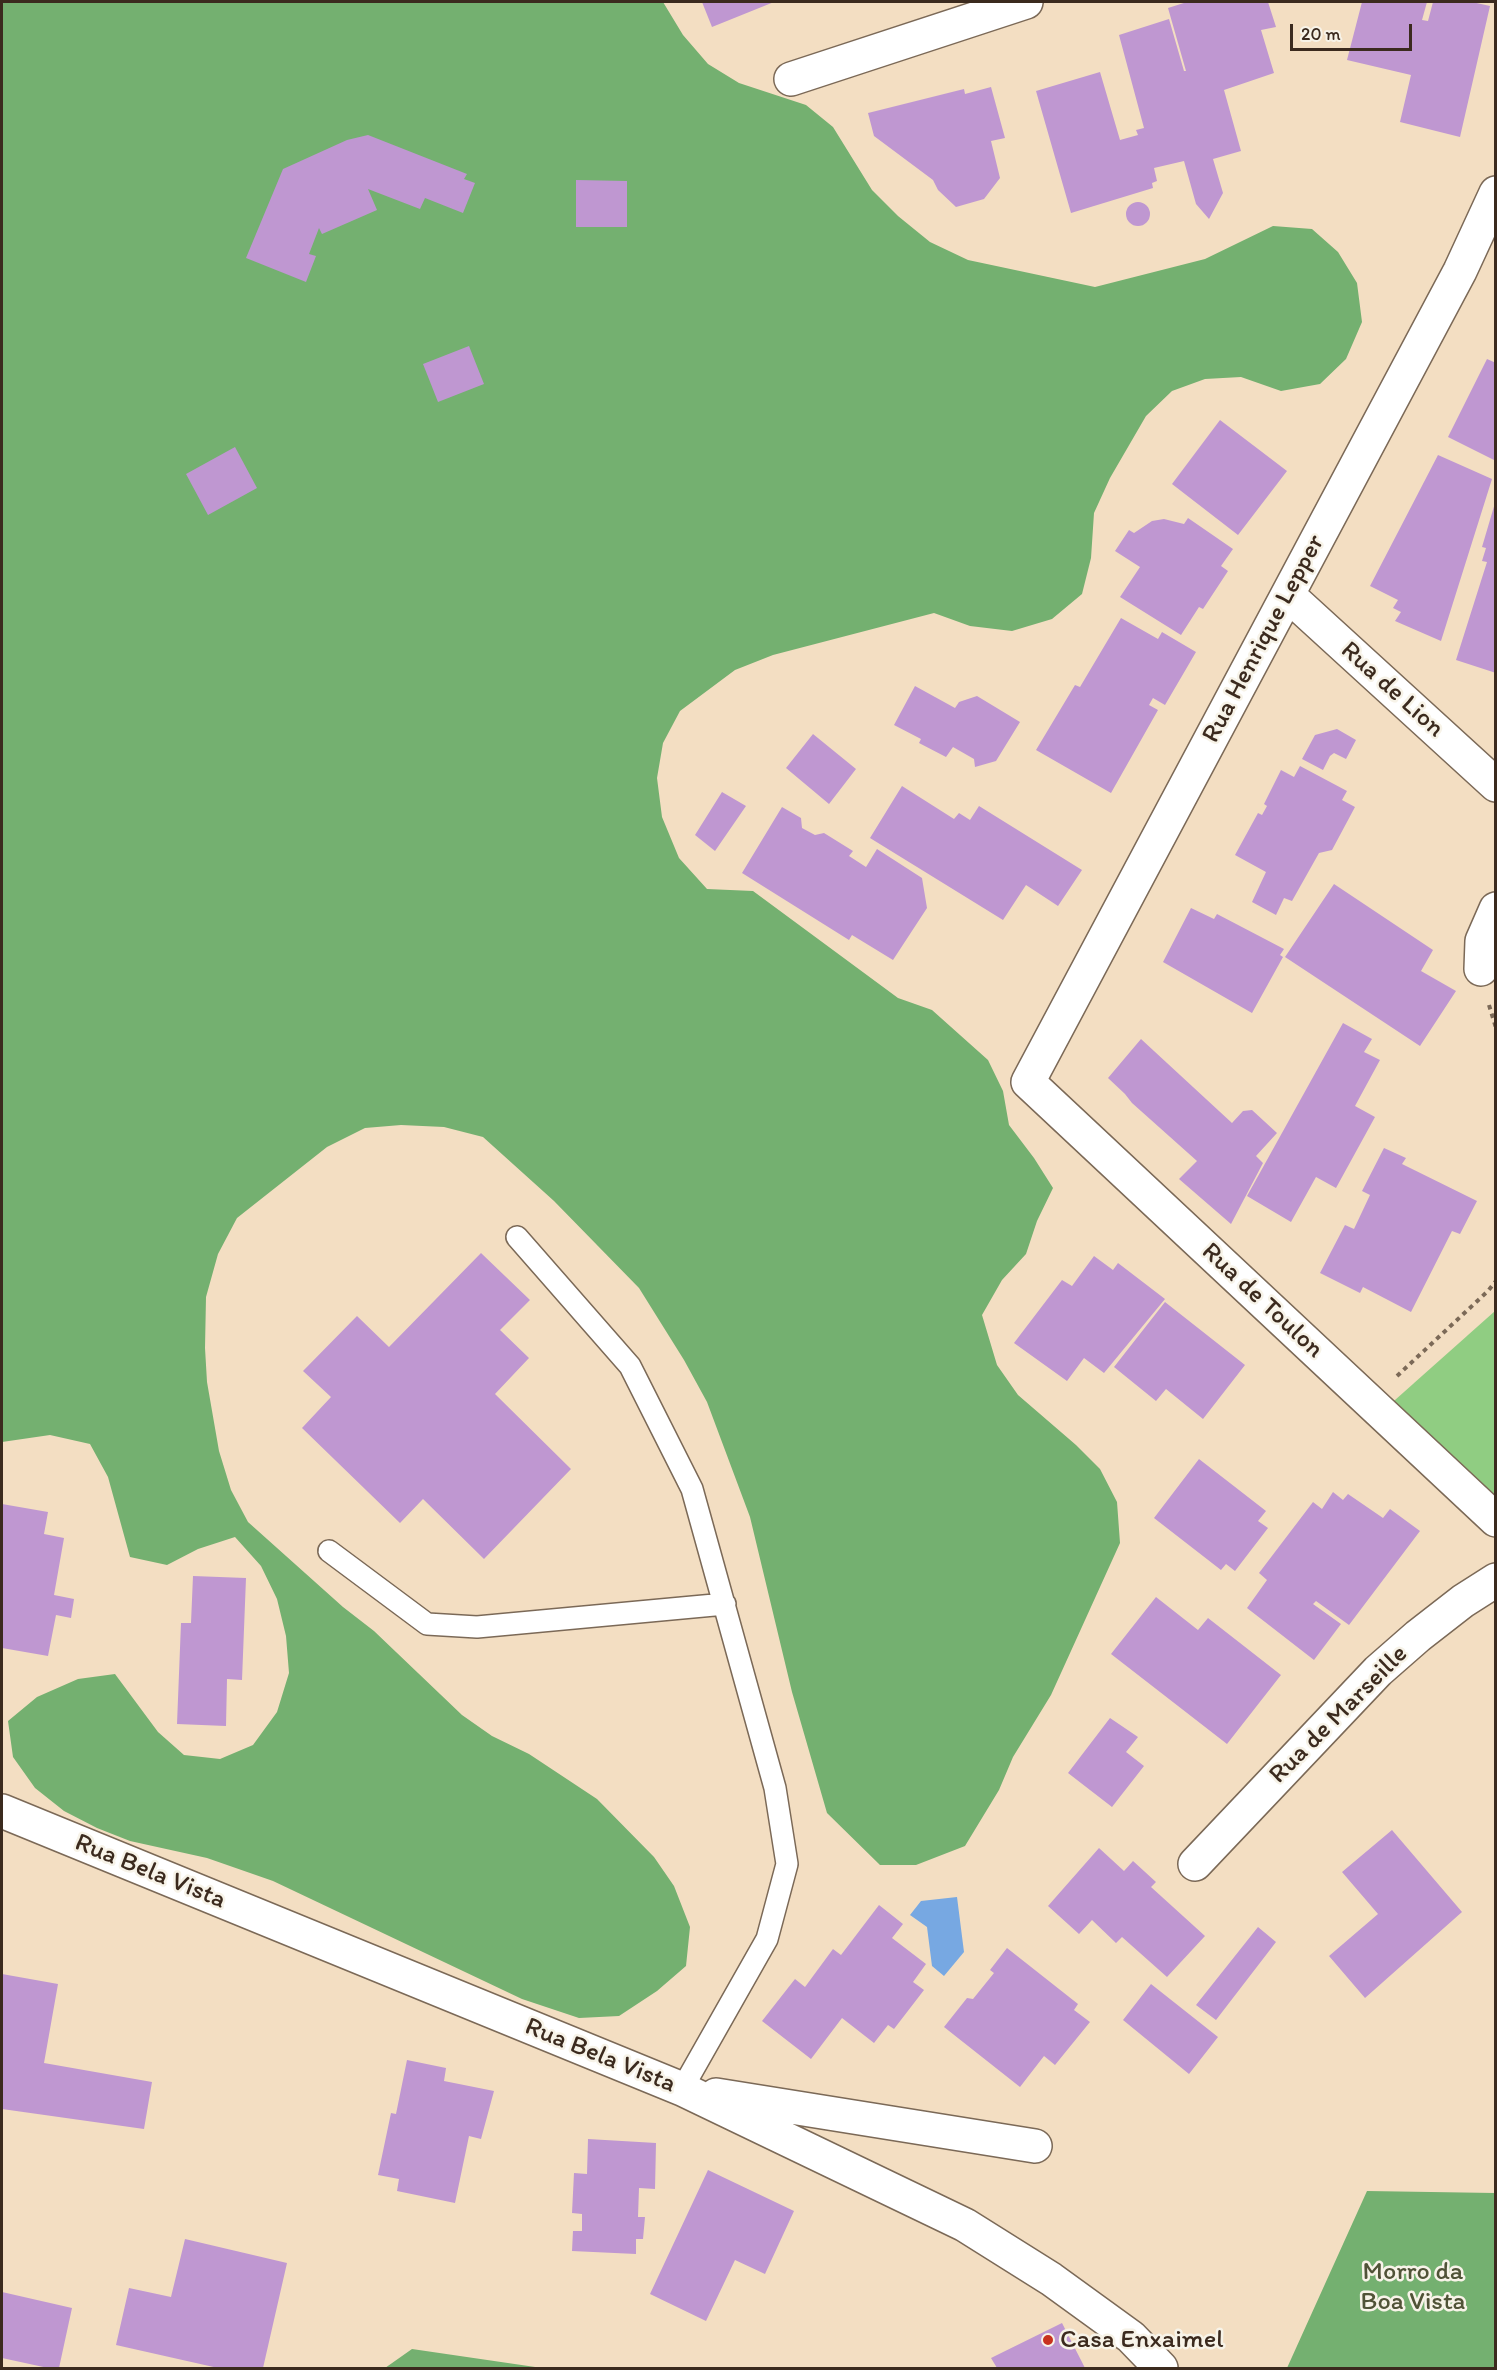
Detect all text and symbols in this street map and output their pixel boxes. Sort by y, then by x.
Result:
scale bar [1293,12,1414,50]
text: 20 m [1301,23,1341,45]
street label: Rua Henrique Lepper [1196,530,1332,748]
street label: Rua de Lion [1334,635,1450,745]
street label: Rua de Toulon [1195,1237,1329,1365]
street label: Rua de Marseille [1263,1639,1415,1791]
street label: Rua Bela Vista [70,1828,230,1916]
street label: Rua Bela Vista [520,2012,680,2100]
park label: Morro da Boa Vista [1361,2256,1465,2318]
place label: Casa Enxaimel [1060,2324,1224,2356]
marker: Casa Enxaimel [1041,2333,1055,2347]

